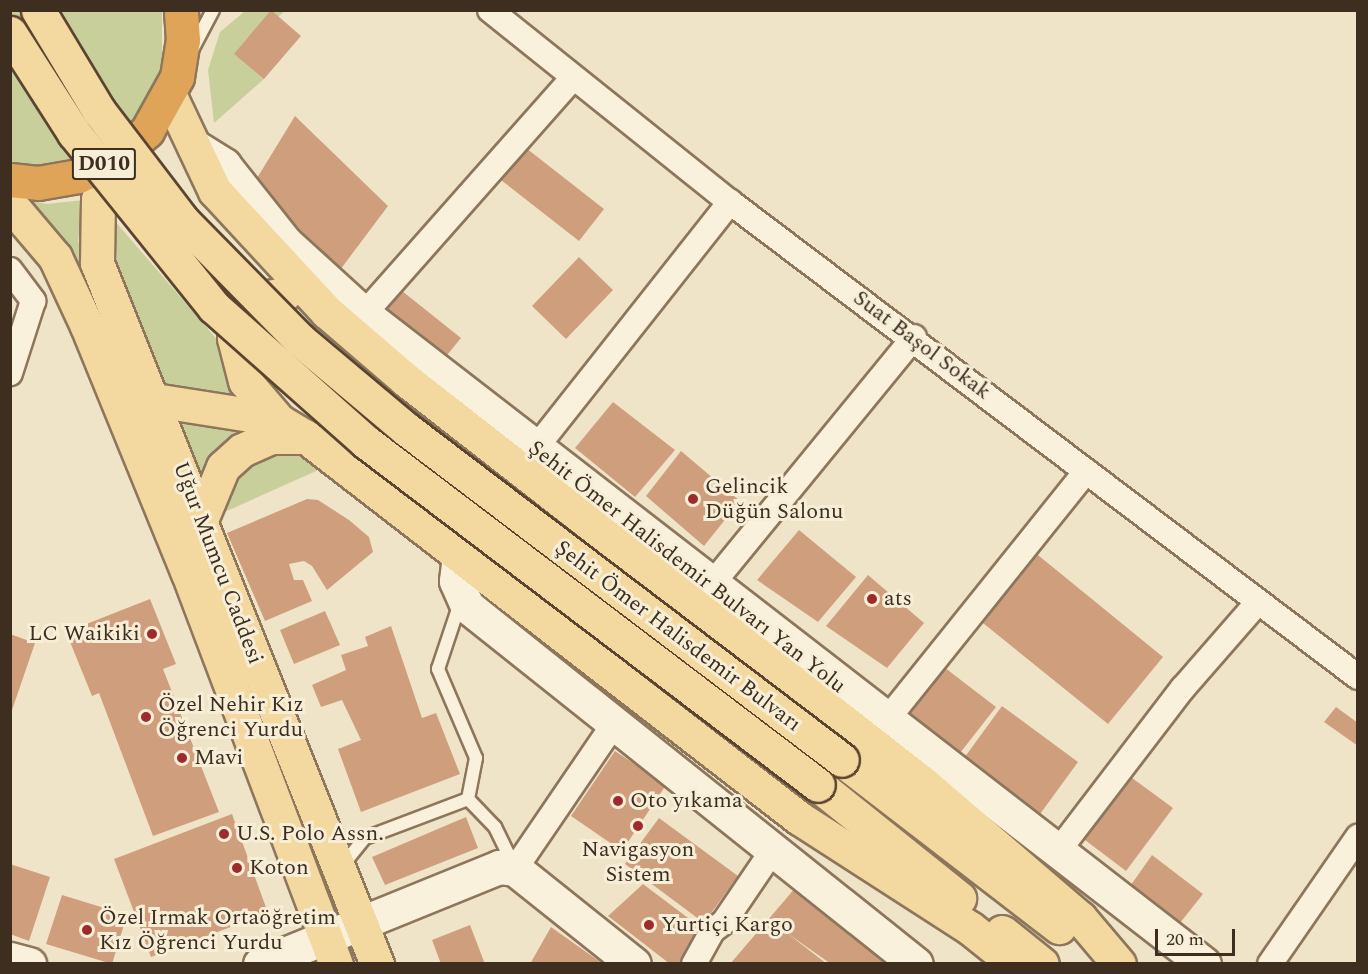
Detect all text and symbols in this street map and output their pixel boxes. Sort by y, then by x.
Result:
road number: D010 [71,146,137,182]
street label: Suat Başol Sokak [848,285,996,405]
street label: Şehit Ömer Halisdemir Bulvarı Yan Yolu [523,435,851,699]
street label: Uğur Mumcu Caddesi [167,458,269,668]
place label: Gelincik Düğün Salonu [705,473,843,524]
marker: Gelincik Düğün Salonu [686,492,700,506]
street label: Şehit Ömer Halisdemir Bulvarı [550,535,806,737]
place label: ats [884,586,912,612]
marker: ats [865,592,879,606]
place label: LC Waikiki [28,621,140,647]
marker: LC Waikiki [145,627,159,641]
place label: Özel Nehir Kız Öğrenci Yurdu [158,691,304,742]
marker: Özel Nehir Kız Öğrenci Yurdu [139,710,153,724]
place label: Mavi [194,745,243,771]
marker: Mavi [175,751,189,765]
place label: Oto yıkama [630,788,743,814]
marker: Oto yıkama [611,794,625,808]
marker: Navigasyon Sistem [631,819,645,833]
place label: U.S. Polo Assn. [236,821,384,847]
marker: U.S. Polo Assn. [217,827,231,841]
place label: Navigasyon Sistem [582,836,694,888]
place label: Koton [249,855,309,881]
marker: Koton [230,861,244,875]
place label: Özel Irmak Ortaöğretim Kız Öğrenci Yurdu [99,904,336,956]
place label: Yurtiçi Kargo [661,912,793,938]
scale bar [1158,917,1238,955]
marker: Yurtiçi Kargo [642,918,656,932]
marker: Özel Irmak Ortaöğretim Kız Öğrenci Yurdu [80,923,94,937]
text: 20 m [1166,926,1204,953]

